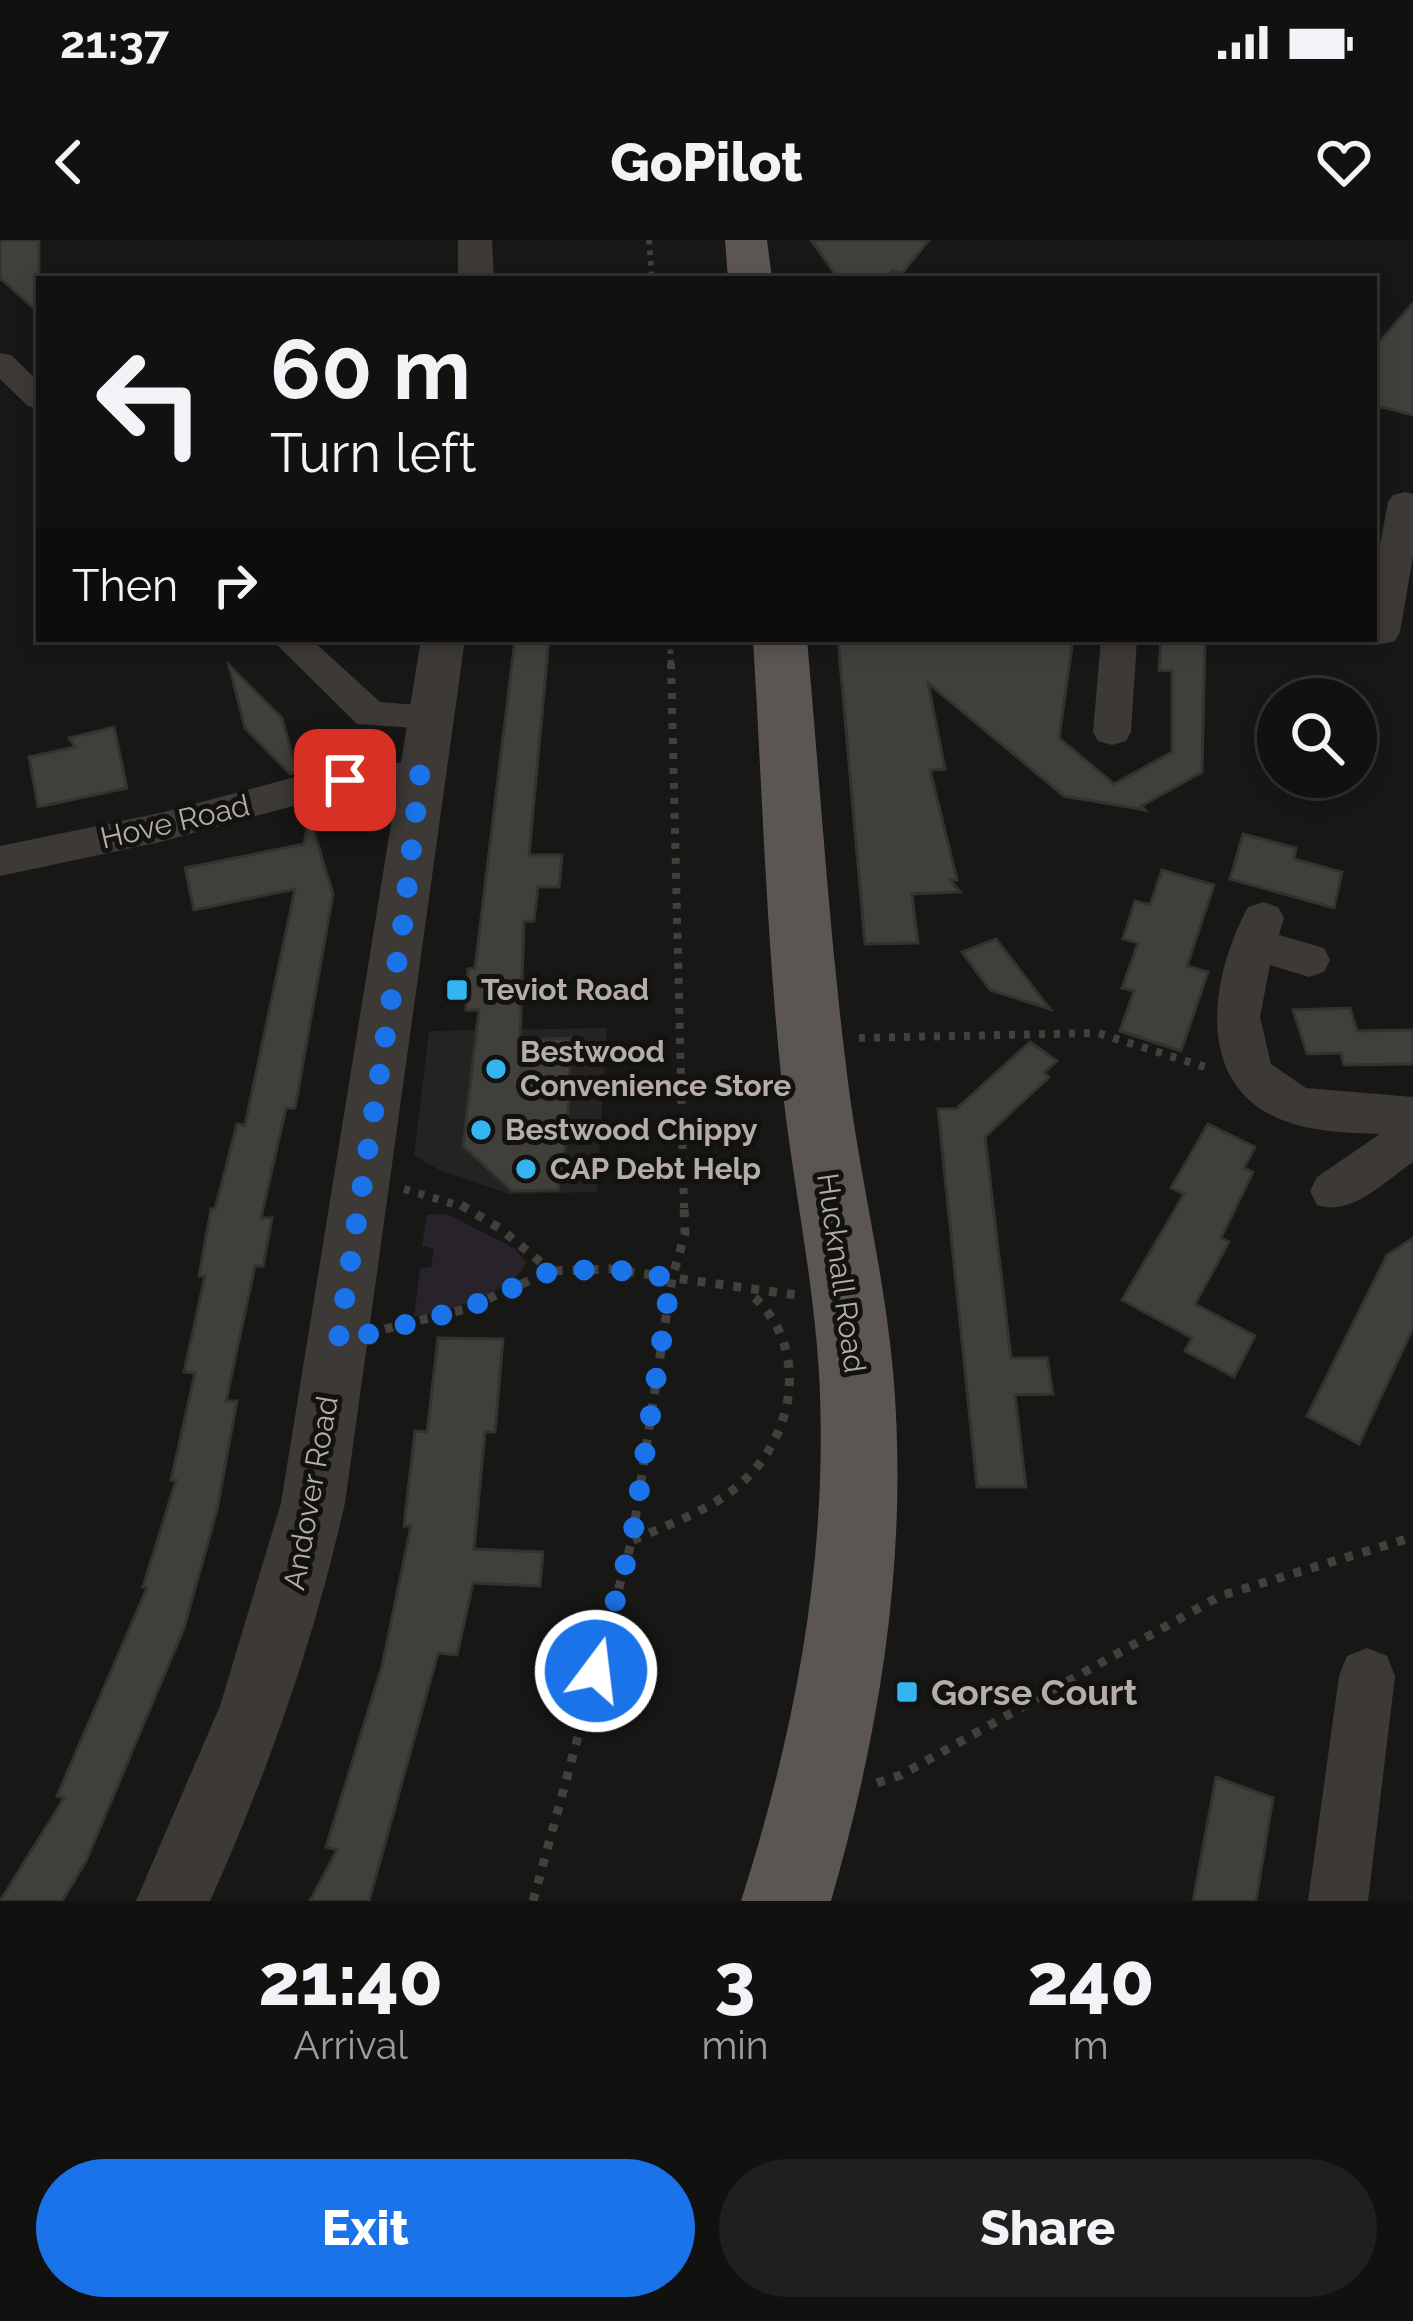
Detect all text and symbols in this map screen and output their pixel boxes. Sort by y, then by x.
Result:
text: 21:37 [60,16,169,69]
icon: back [36,129,102,195]
icon: heart [1311,129,1377,195]
text: GoPilot [610,130,803,194]
text: 60 m [270,320,471,419]
icon: left [72,324,228,480]
text: Turn left [270,421,477,485]
icon: right [202,552,268,618]
text: Then [72,559,178,612]
map controls [1257,678,1377,798]
button: search [1257,678,1377,798]
pin [294,729,396,831]
icon: arrive [312,747,378,813]
street label: Hove Road [97,787,253,856]
place label: Teviot Road [481,972,649,1007]
marker: Teviot Road [444,977,470,1003]
place label: Bestwood Convenience Store [520,1034,791,1103]
marker: Bestwood Convenience Store [483,1056,509,1082]
place label: Bestwood Chippy [505,1112,758,1147]
marker: Bestwood Chippy [468,1117,494,1143]
place label: CAP Debt Help [550,1151,761,1186]
marker: CAP Debt Help [513,1156,539,1182]
street label: Hucknall Road [810,1171,873,1375]
street label: Andover Road [276,1393,345,1593]
position arrow [533,1608,659,1734]
place label: Gorse Court [931,1671,1137,1713]
marker: Gorse Court [894,1679,920,1705]
text: 21:40 [258,1937,443,2022]
text: 3 [715,1937,755,2022]
text: 240 [1027,1937,1155,2022]
text: Arrival [294,2022,408,2068]
text: min [701,2022,769,2068]
text: m [1073,2022,1109,2068]
button: Exit [36,2159,695,2297]
button: Share [719,2159,1377,2297]

